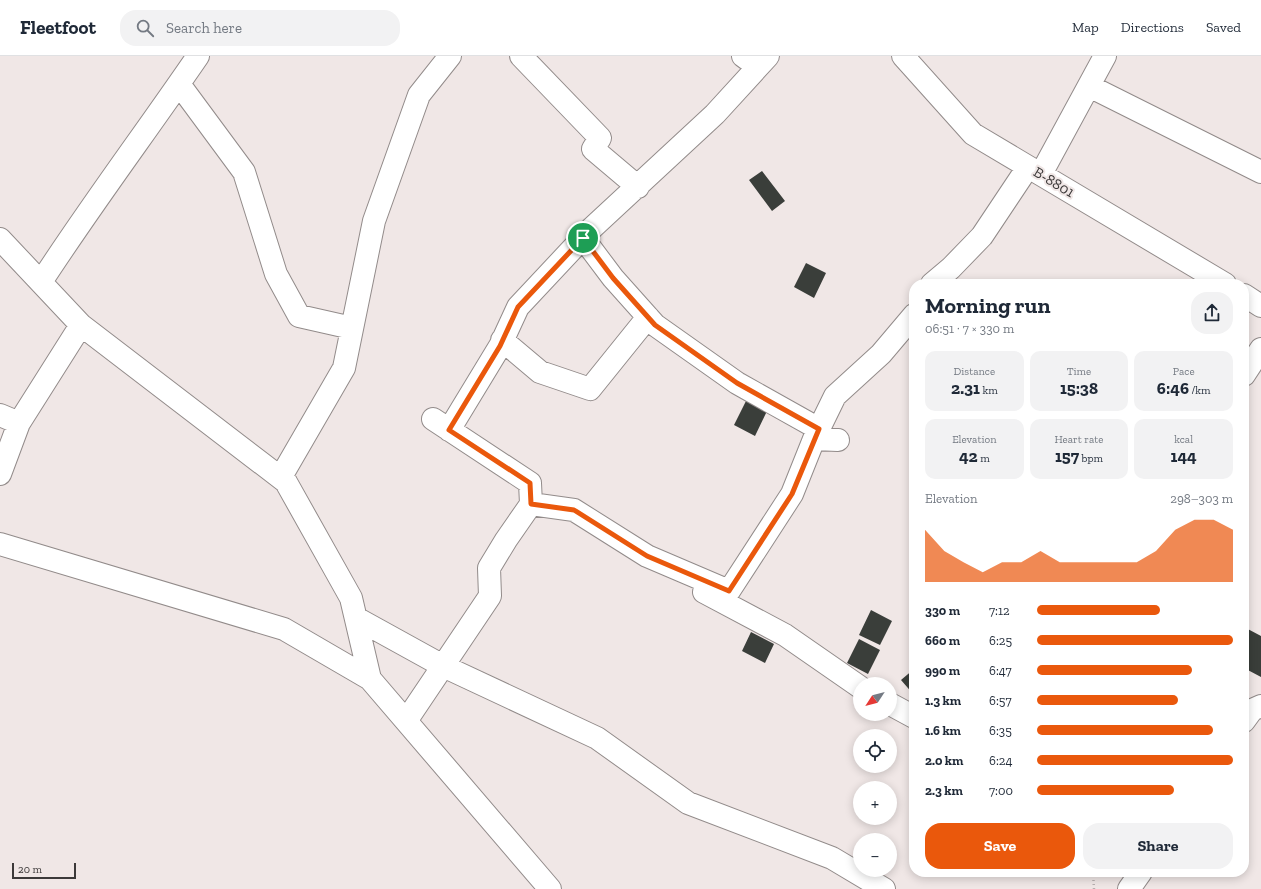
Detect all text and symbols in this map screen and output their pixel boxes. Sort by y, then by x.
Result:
search box [120,10,400,46]
text: Fleetfoot [20,16,96,39]
icon: search [134,17,156,39]
text: Search here [166,19,242,37]
text: Map [1072,19,1099,36]
text: Directions [1121,19,1184,36]
text: Saved [1206,19,1241,36]
street label: B-8801 [1030,163,1078,201]
pin [566,221,600,255]
icon: arrive [572,227,594,249]
text: Morning run [925,292,1051,319]
button: share [1191,292,1233,334]
text: 06:51 · 7 × 330 m [925,321,1014,336]
text: Distance [954,365,995,378]
text: Time [1067,365,1091,378]
text: Pace [1173,365,1195,378]
text: 2.31 [951,378,980,398]
text: 15:38 [1060,378,1098,398]
text: 6:46 [1157,378,1189,398]
text: km [980,384,998,397]
text: /km [1189,384,1210,397]
text: Elevation [952,433,997,446]
text: Heart rate [1055,433,1103,446]
text: kcal [1174,433,1193,446]
text: 42 [959,446,978,466]
text: 157 [1055,446,1079,466]
text: 144 [1171,446,1197,466]
text: m [978,452,990,465]
text: bpm [1079,452,1103,465]
text: Elevation [925,491,977,506]
text: 298–303 m [1170,491,1233,506]
text: 330 m [925,603,960,618]
text: 7:12 [989,603,1010,618]
text: 660 m [925,633,960,648]
text: 6:25 [989,633,1012,648]
text: 990 m [925,663,960,678]
text: 6:47 [989,663,1012,678]
north arrow [853,677,897,721]
map controls [853,677,897,877]
text: 1.3 km [925,693,961,708]
text: 6:57 [989,693,1012,708]
text: 1.6 km [925,723,961,738]
text: 6:35 [989,723,1012,738]
button: locate [853,729,897,773]
text: 2.0 km [925,753,963,768]
text: 6:24 [989,753,1013,768]
button: + [853,781,897,825]
text: 2.3 km [925,783,963,798]
text: 7:00 [989,783,1013,798]
button: Save [925,823,1075,869]
button: Share [1083,823,1233,869]
button: − [853,833,897,877]
scale bar [12,861,76,880]
text: 20 m [18,863,42,876]

